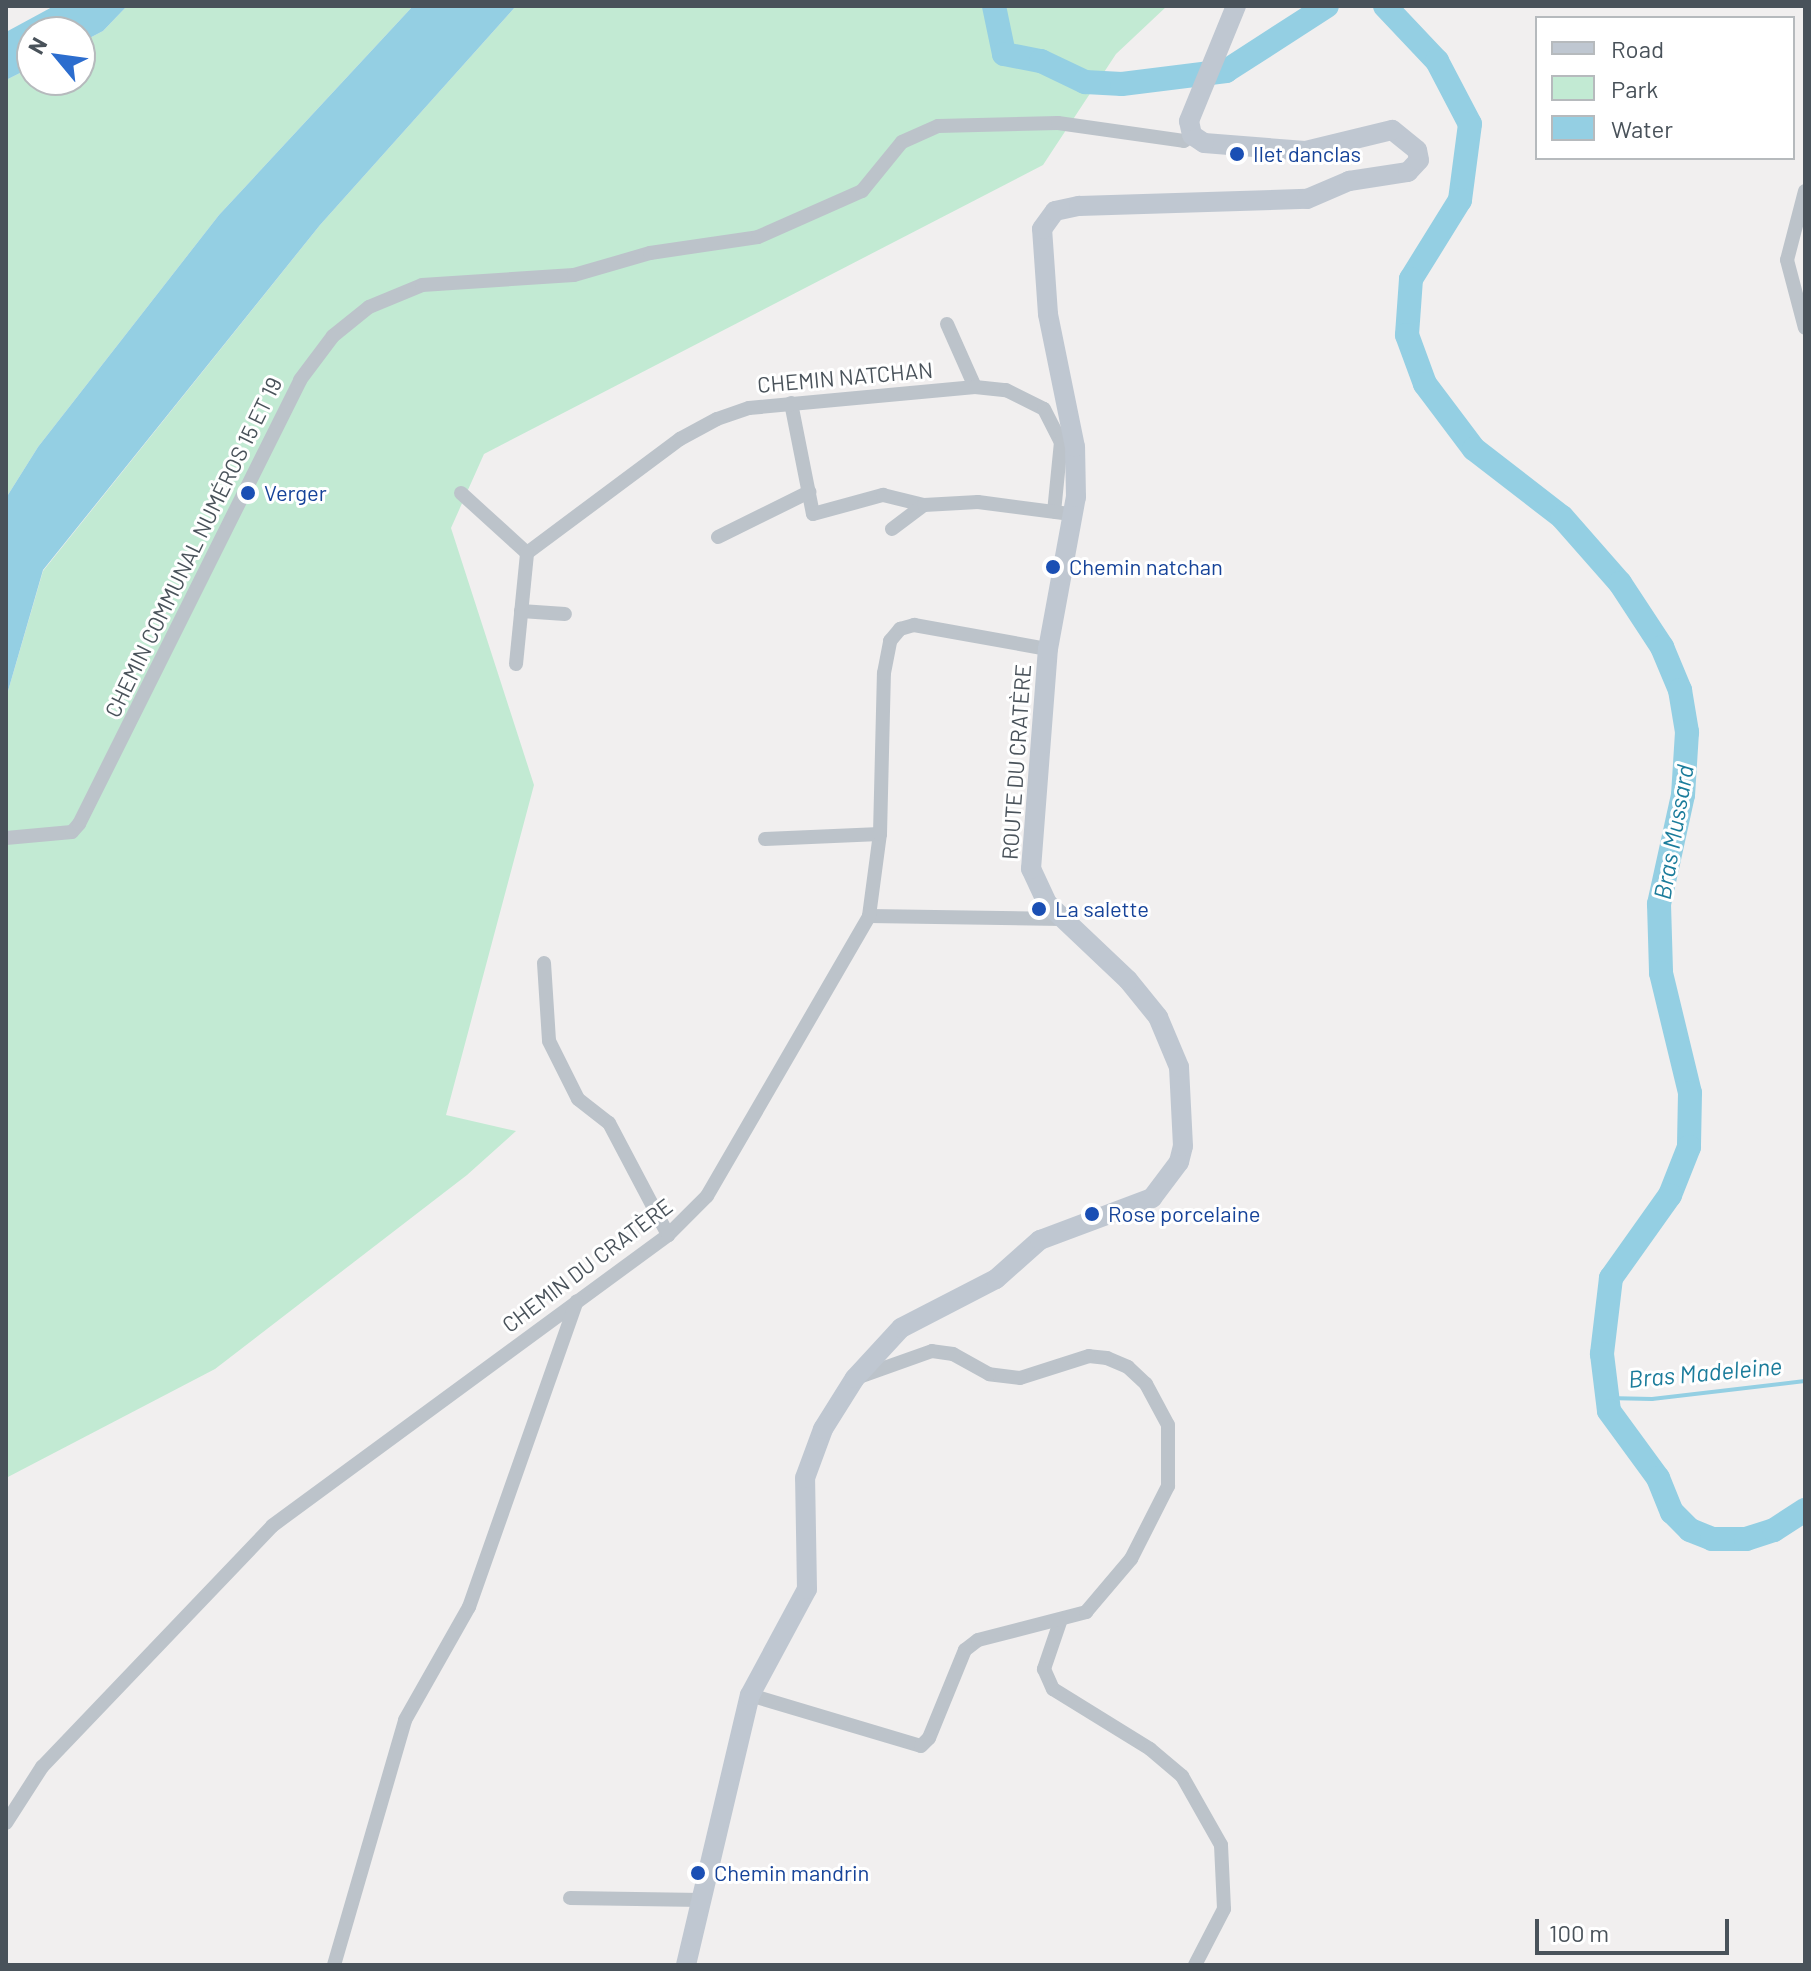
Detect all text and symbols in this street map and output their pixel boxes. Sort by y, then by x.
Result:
north arrow [16,16,96,96]
legend [1535,16,1795,160]
text: N [22,33,52,58]
text: Road [1611,34,1664,63]
text: Park [1611,74,1658,103]
text: Water [1611,114,1673,143]
place label: Ilet danclas [1253,141,1361,167]
marker: Ilet danclas [1228,145,1246,163]
street label: CHEMIN NATCHAN [756,356,934,398]
street label: CHEMIN COMMUNAL NUMÉROS 15 ET 19 [99,373,287,721]
place label: Verger [264,480,327,506]
marker: Verger [239,484,257,502]
place label: Chemin natchan [1069,554,1223,580]
marker: Chemin natchan [1044,558,1062,576]
street label: ROUTE DU CRATÈRE [996,663,1036,861]
water label: Bras Mussard [1647,762,1699,902]
place label: La salette [1055,896,1149,922]
marker: La salette [1030,900,1048,918]
street label: CHEMIN DU CRATÈRE [497,1192,677,1338]
place label: Rose porcelaine [1108,1201,1260,1227]
marker: Rose porcelaine [1083,1205,1101,1223]
water label: Bras Madeleine [1627,1351,1783,1393]
place label: Chemin mandrin [714,1860,869,1886]
marker: Chemin mandrin [689,1864,707,1882]
scale bar [1539,1903,1733,1953]
text: 100 m [1549,1918,1609,1947]

